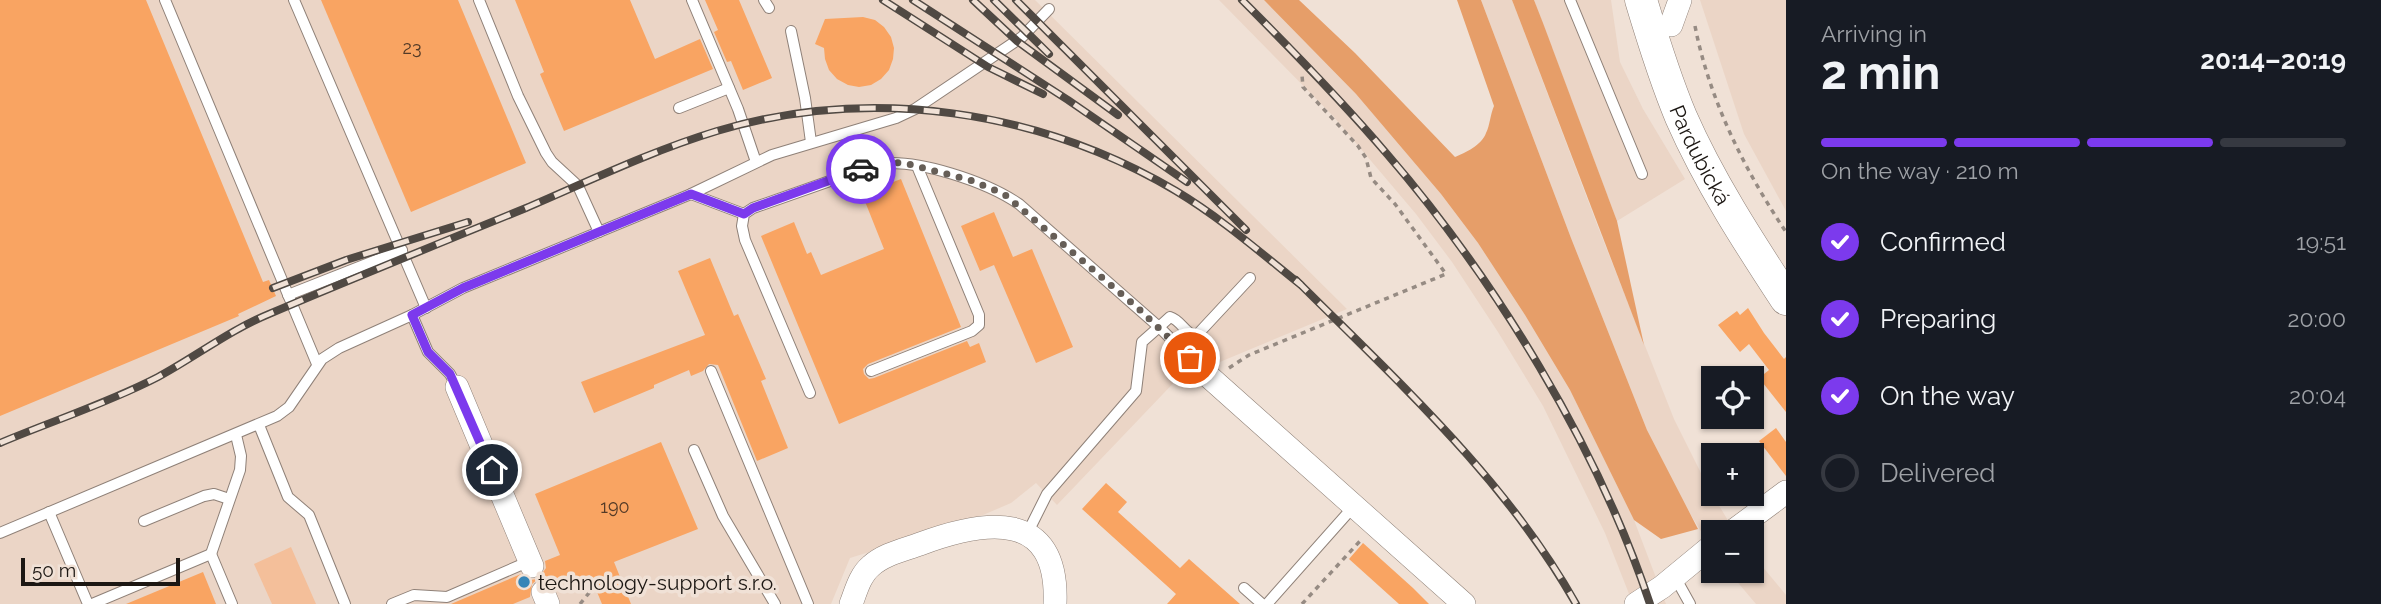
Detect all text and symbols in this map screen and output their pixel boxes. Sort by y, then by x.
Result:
text: Arriving in [1821,20,1927,47]
house number: 23 [403,37,422,58]
text: 20:14–20:19 [2200,45,2346,75]
text: 2 min [1821,46,1940,100]
street label: Pardubická [1665,101,1736,209]
courier [826,134,896,204]
icon: car [842,150,880,188]
text: On the way · 210 m [1821,157,2019,184]
icon: check [1821,223,1859,261]
text: Confirmed [1880,227,2006,257]
text: 19:51 [2296,228,2346,255]
icon: check [1821,300,1859,338]
text: Preparing [1880,304,1996,334]
text: 20:00 [2287,305,2346,332]
pin [1160,328,1220,388]
icon: bag [1171,339,1209,377]
map controls [1701,366,1764,583]
button: locate [1701,366,1764,429]
icon: check [1821,377,1859,415]
text: On the way [1880,381,2015,411]
text: 20:04 [2289,382,2346,409]
pin [462,440,522,500]
button: + [1701,443,1764,506]
icon: home [473,451,511,489]
text: Delivered [1880,458,1995,488]
house number: 190 [600,496,630,517]
button: − [1701,520,1764,583]
scale bar [21,555,180,587]
text: 50 m [32,559,76,581]
place label: technology-support s.r.o. [538,570,777,595]
marker: technology-support s.r.o. [516,574,532,590]

